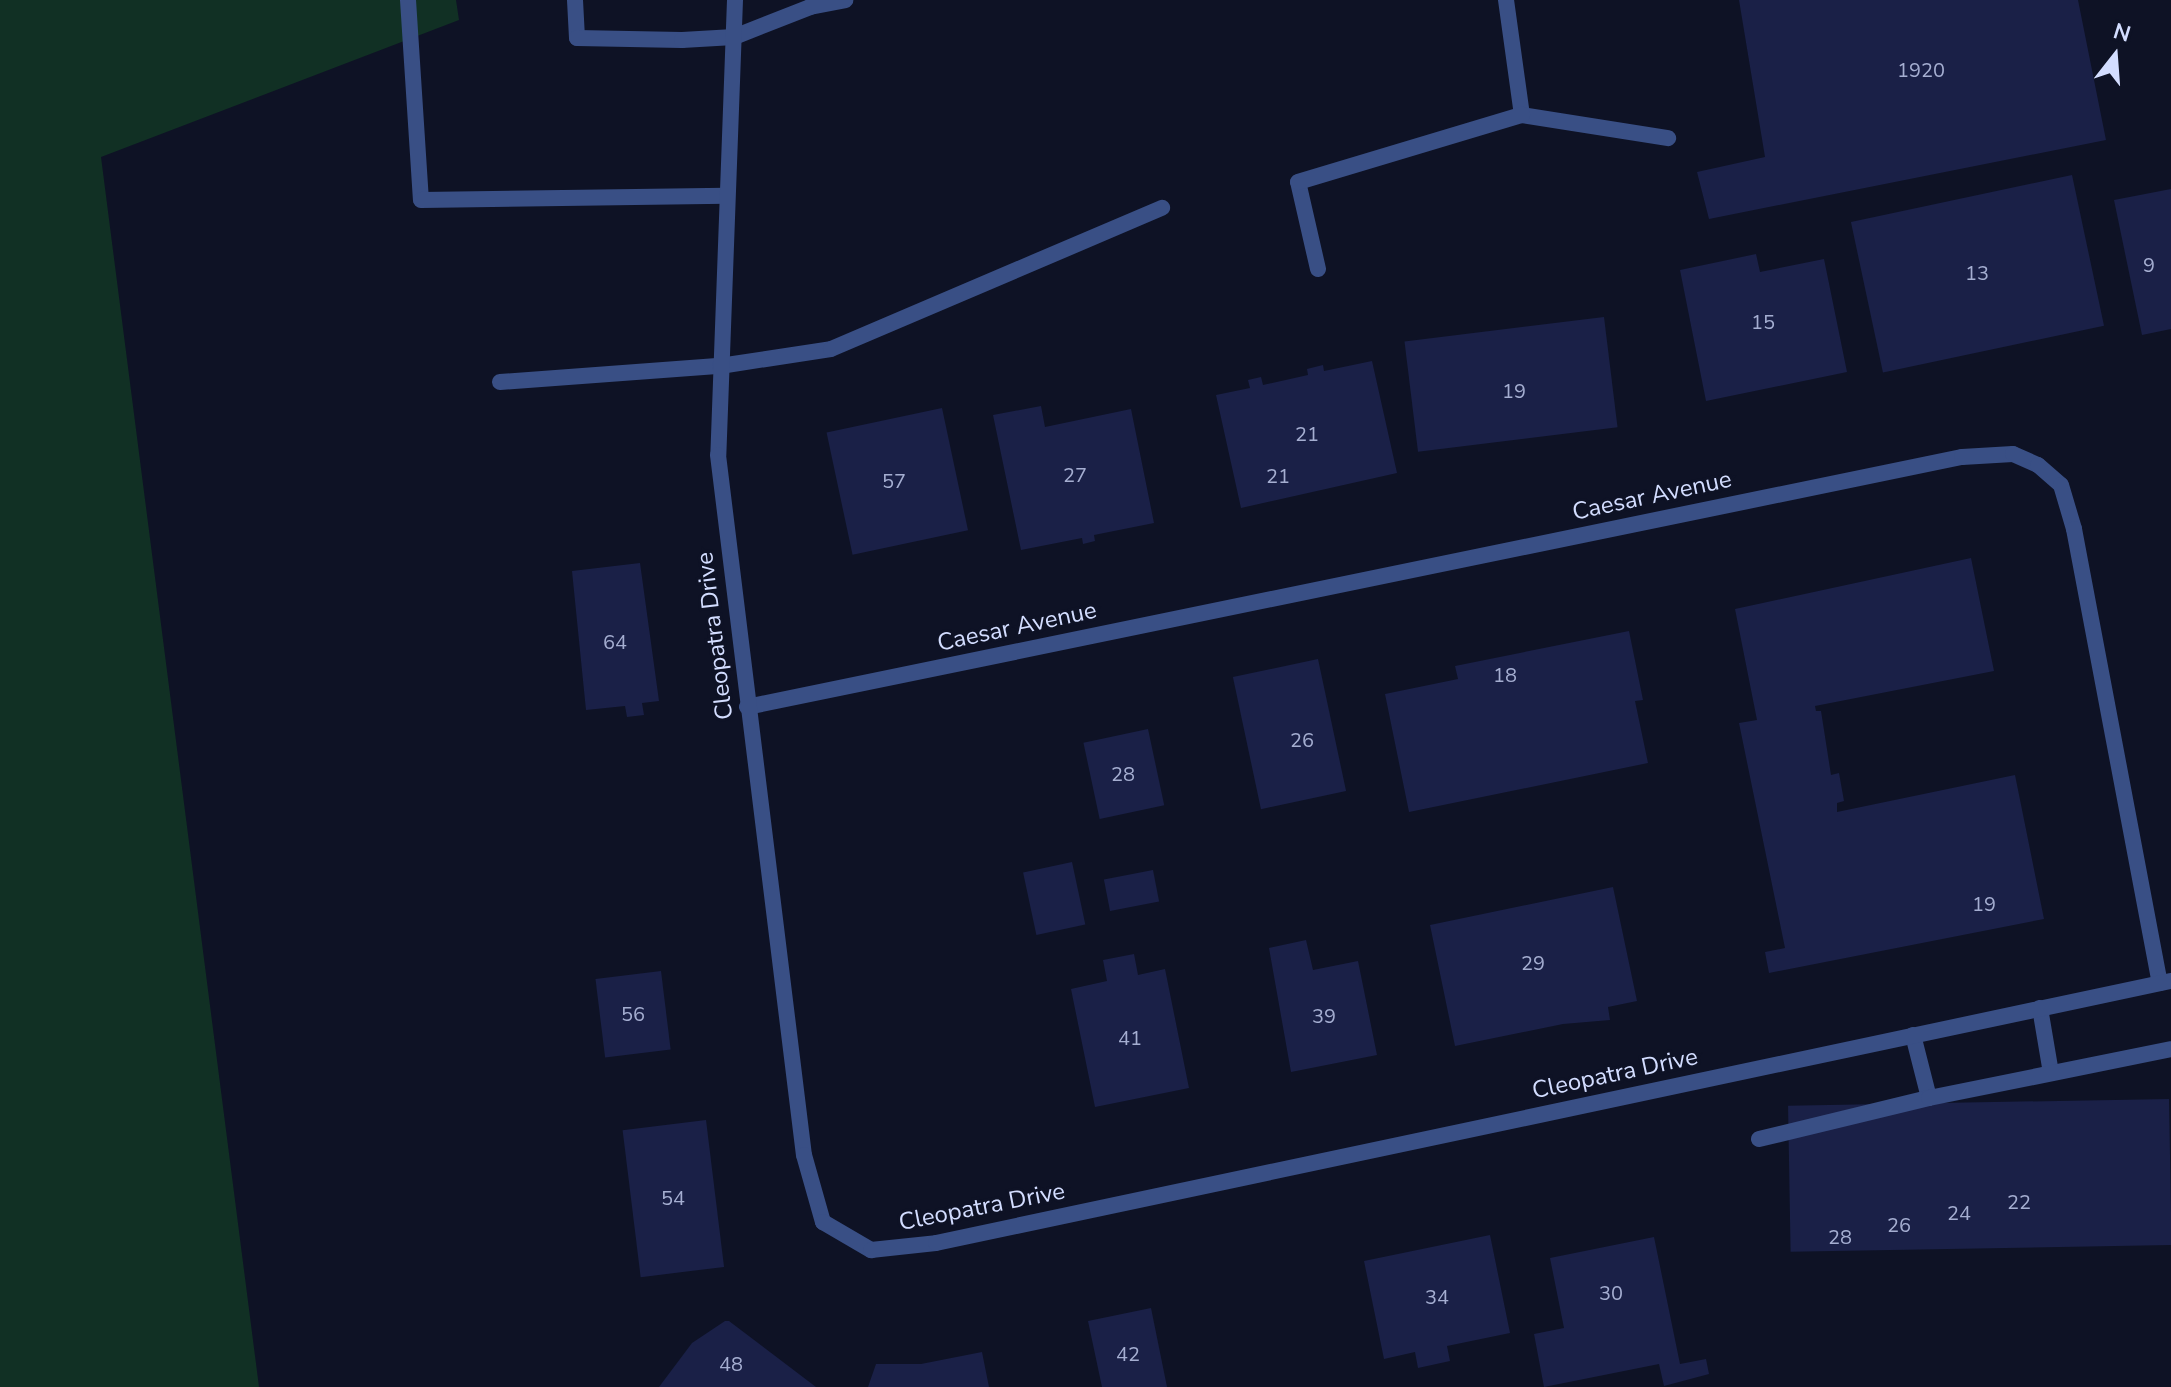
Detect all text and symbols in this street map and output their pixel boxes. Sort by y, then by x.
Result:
north arrow [2075,16,2155,96]
text: N [2110,16,2134,50]
house number: 1920 [1897,58,1945,82]
house number: 9 [2143,253,2155,277]
house number: 13 [1965,261,1989,285]
house number: 15 [1751,310,1775,334]
house number: 19 [1502,379,1526,403]
house number: 21 [1295,422,1319,446]
house number: 27 [1063,463,1087,487]
house number: 21 [1266,464,1290,488]
street label: Caesar Avenue [1570,465,1734,527]
house number: 57 [882,469,906,493]
street label: Cleopatra Drive [690,551,740,721]
street label: Caesar Avenue [935,596,1099,658]
house number: 64 [603,630,627,654]
house number: 18 [1493,663,1517,687]
house number: 26 [1290,728,1314,752]
house number: 28 [1111,762,1135,786]
house number: 19 [1972,892,1996,916]
house number: 29 [1521,951,1545,975]
house number: 56 [621,1002,645,1026]
house number: 39 [1312,1004,1336,1028]
house number: 41 [1118,1026,1142,1050]
street label: Cleopatra Drive [1530,1042,1700,1106]
street label: Cleopatra Drive [896,1177,1068,1237]
house number: 54 [661,1186,685,1210]
house number: 22 [2007,1190,2031,1214]
house number: 24 [1947,1201,1971,1225]
house number: 26 [1887,1213,1911,1237]
house number: 28 [1828,1225,1852,1249]
house number: 30 [1599,1281,1623,1305]
house number: 34 [1425,1285,1449,1309]
house number: 42 [1116,1342,1140,1366]
house number: 48 [719,1352,743,1376]

